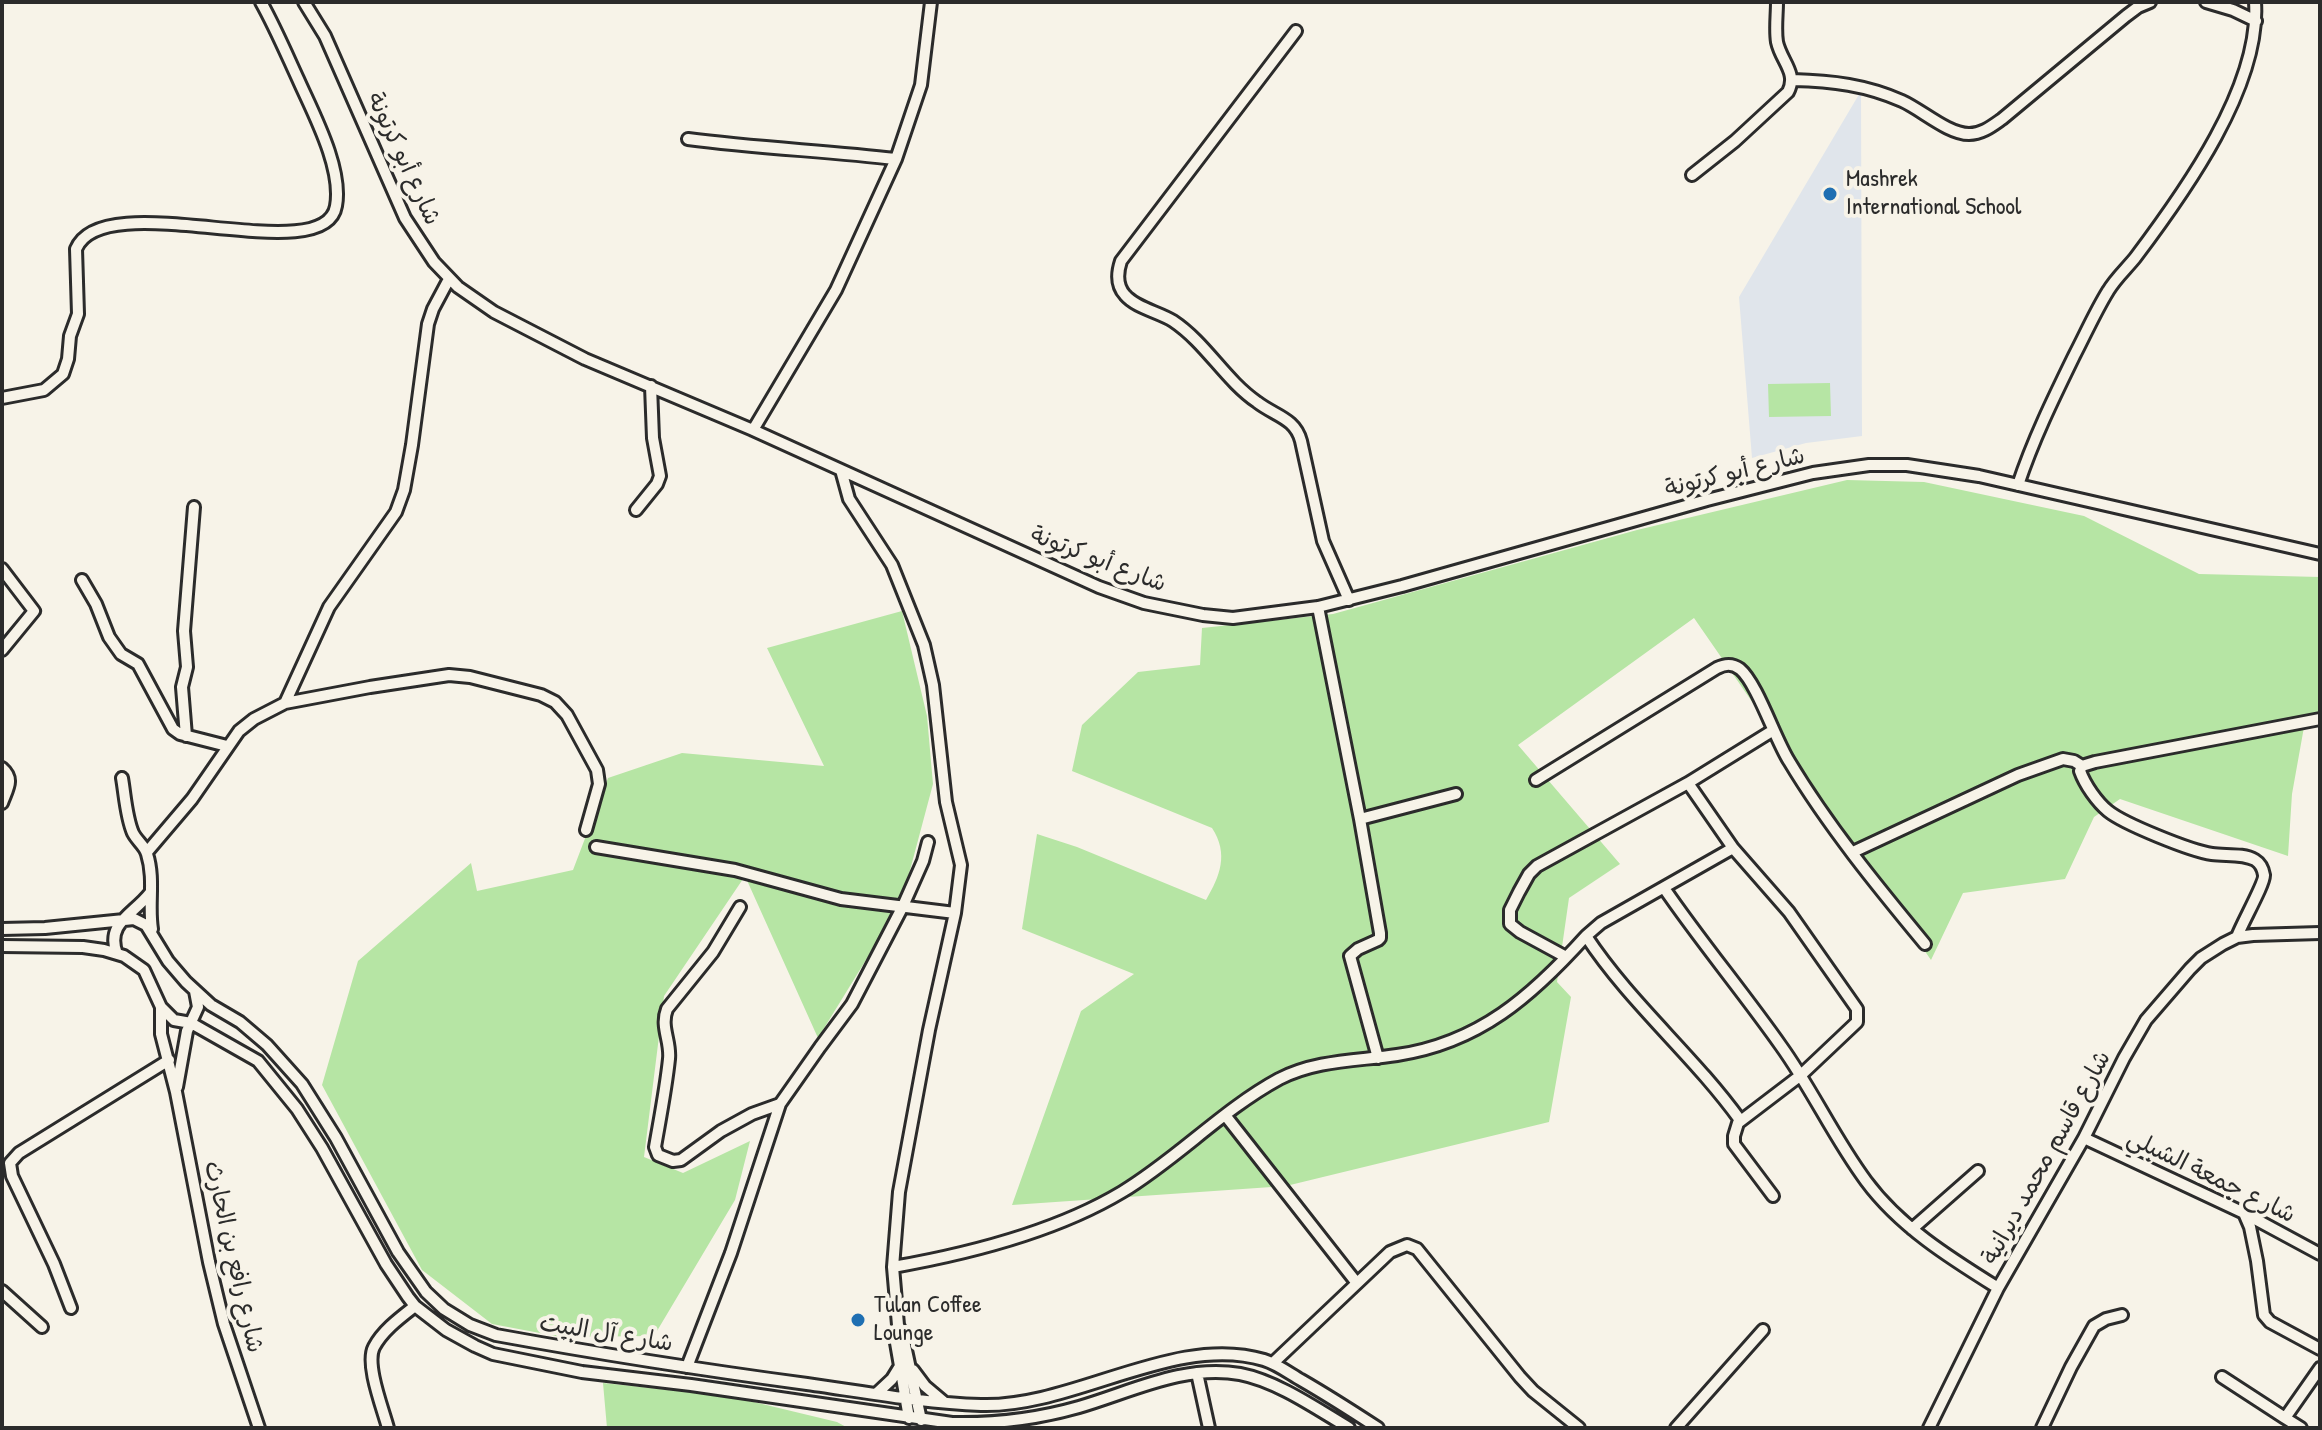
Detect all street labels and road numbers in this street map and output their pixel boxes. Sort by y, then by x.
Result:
street label: شارع أبو كرتونة [360,88,446,230]
street label: شارع أبو كرتونة [1662,442,1808,504]
street label: شارع أبو كرتونة [1026,521,1170,599]
street label: شارع قاسم محمد ديرانية [1976,1046,2118,1270]
street label: شارع جمعة الشبلي [2122,1124,2300,1230]
street label: شارع رافع بن الحارث [197,1158,269,1356]
street label: شارع آل البيت [537,1309,675,1359]

